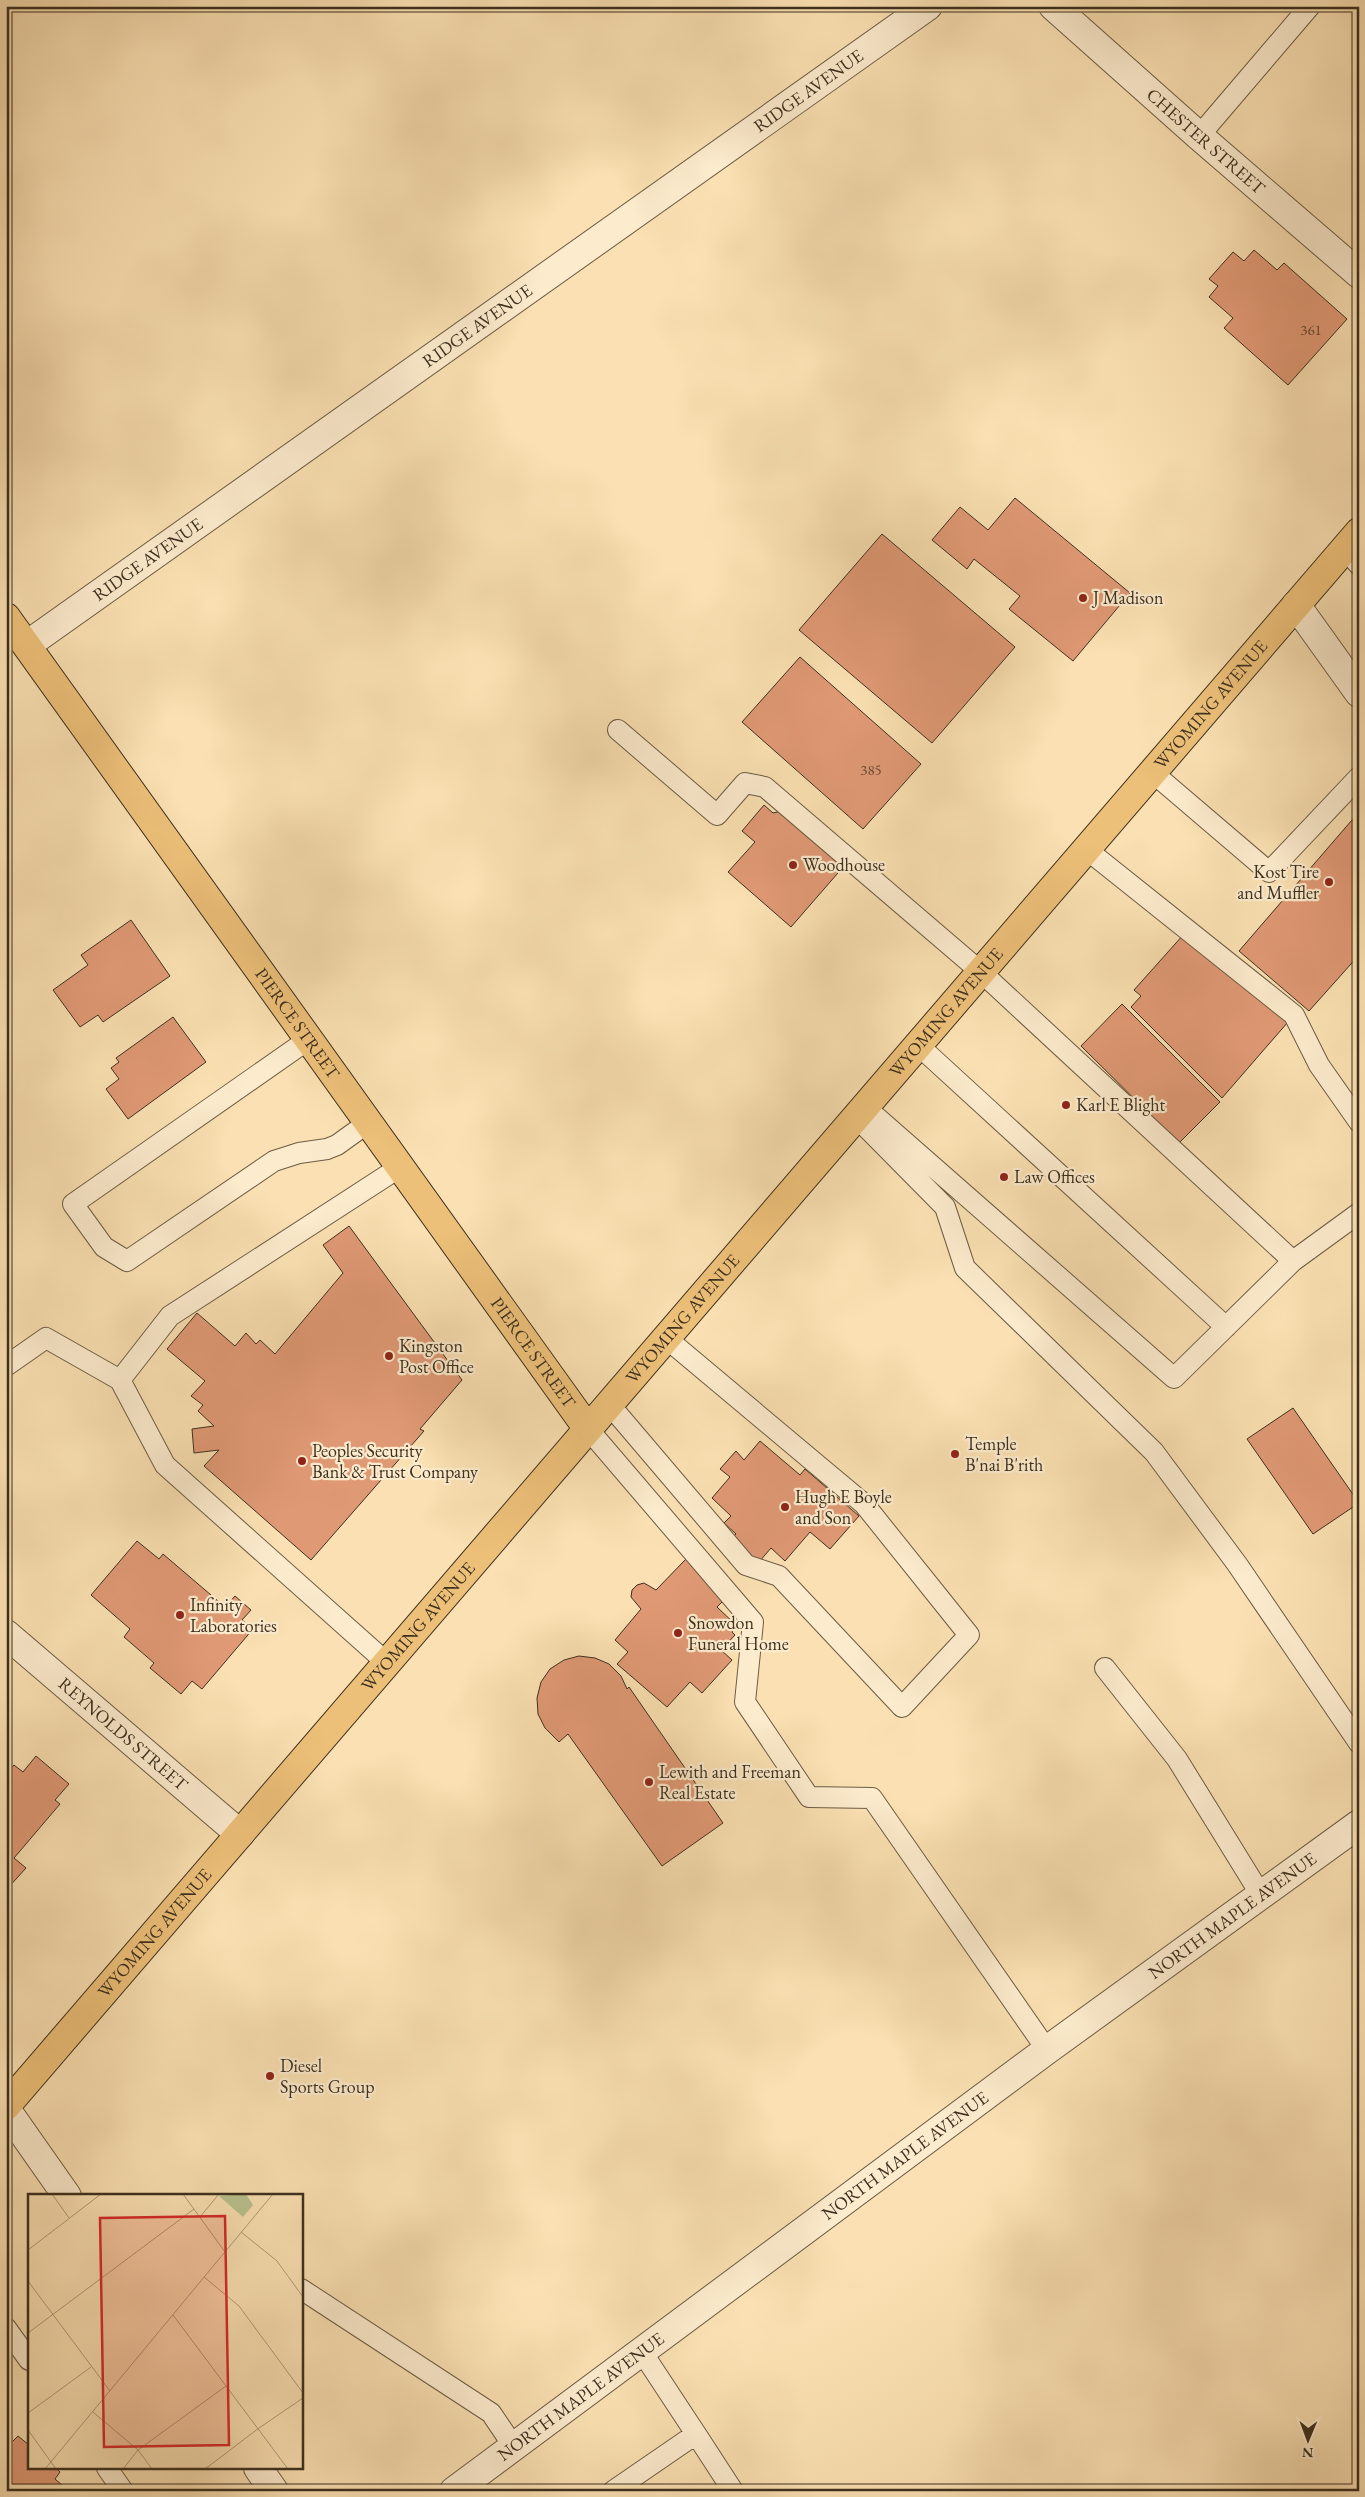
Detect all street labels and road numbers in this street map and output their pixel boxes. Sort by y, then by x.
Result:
street label: RIDGE AVENUE [749,44,868,137]
street label: CHESTER STREET [1142,83,1271,200]
street label: RIDGE AVENUE [418,278,536,372]
street label: RIDGE AVENUE [88,512,207,606]
street label: WYOMING AVENUE [1148,635,1272,774]
street label: WYOMING AVENUE [884,943,1008,1082]
street label: PIERCE STREET [250,963,346,1084]
street label: WYOMING AVENUE [620,1249,744,1388]
street label: PIERCE STREET [486,1292,582,1413]
street label: WYOMING AVENUE [356,1557,480,1696]
street label: REYNOLDS STREET [54,1672,194,1796]
street label: NORTH MAPLE AVENUE [1144,1847,1321,1984]
street label: WYOMING AVENUE [92,1863,216,2002]
street label: NORTH MAPLE AVENUE [817,2086,993,2225]
street label: NORTH MAPLE AVENUE [493,2327,668,2466]

